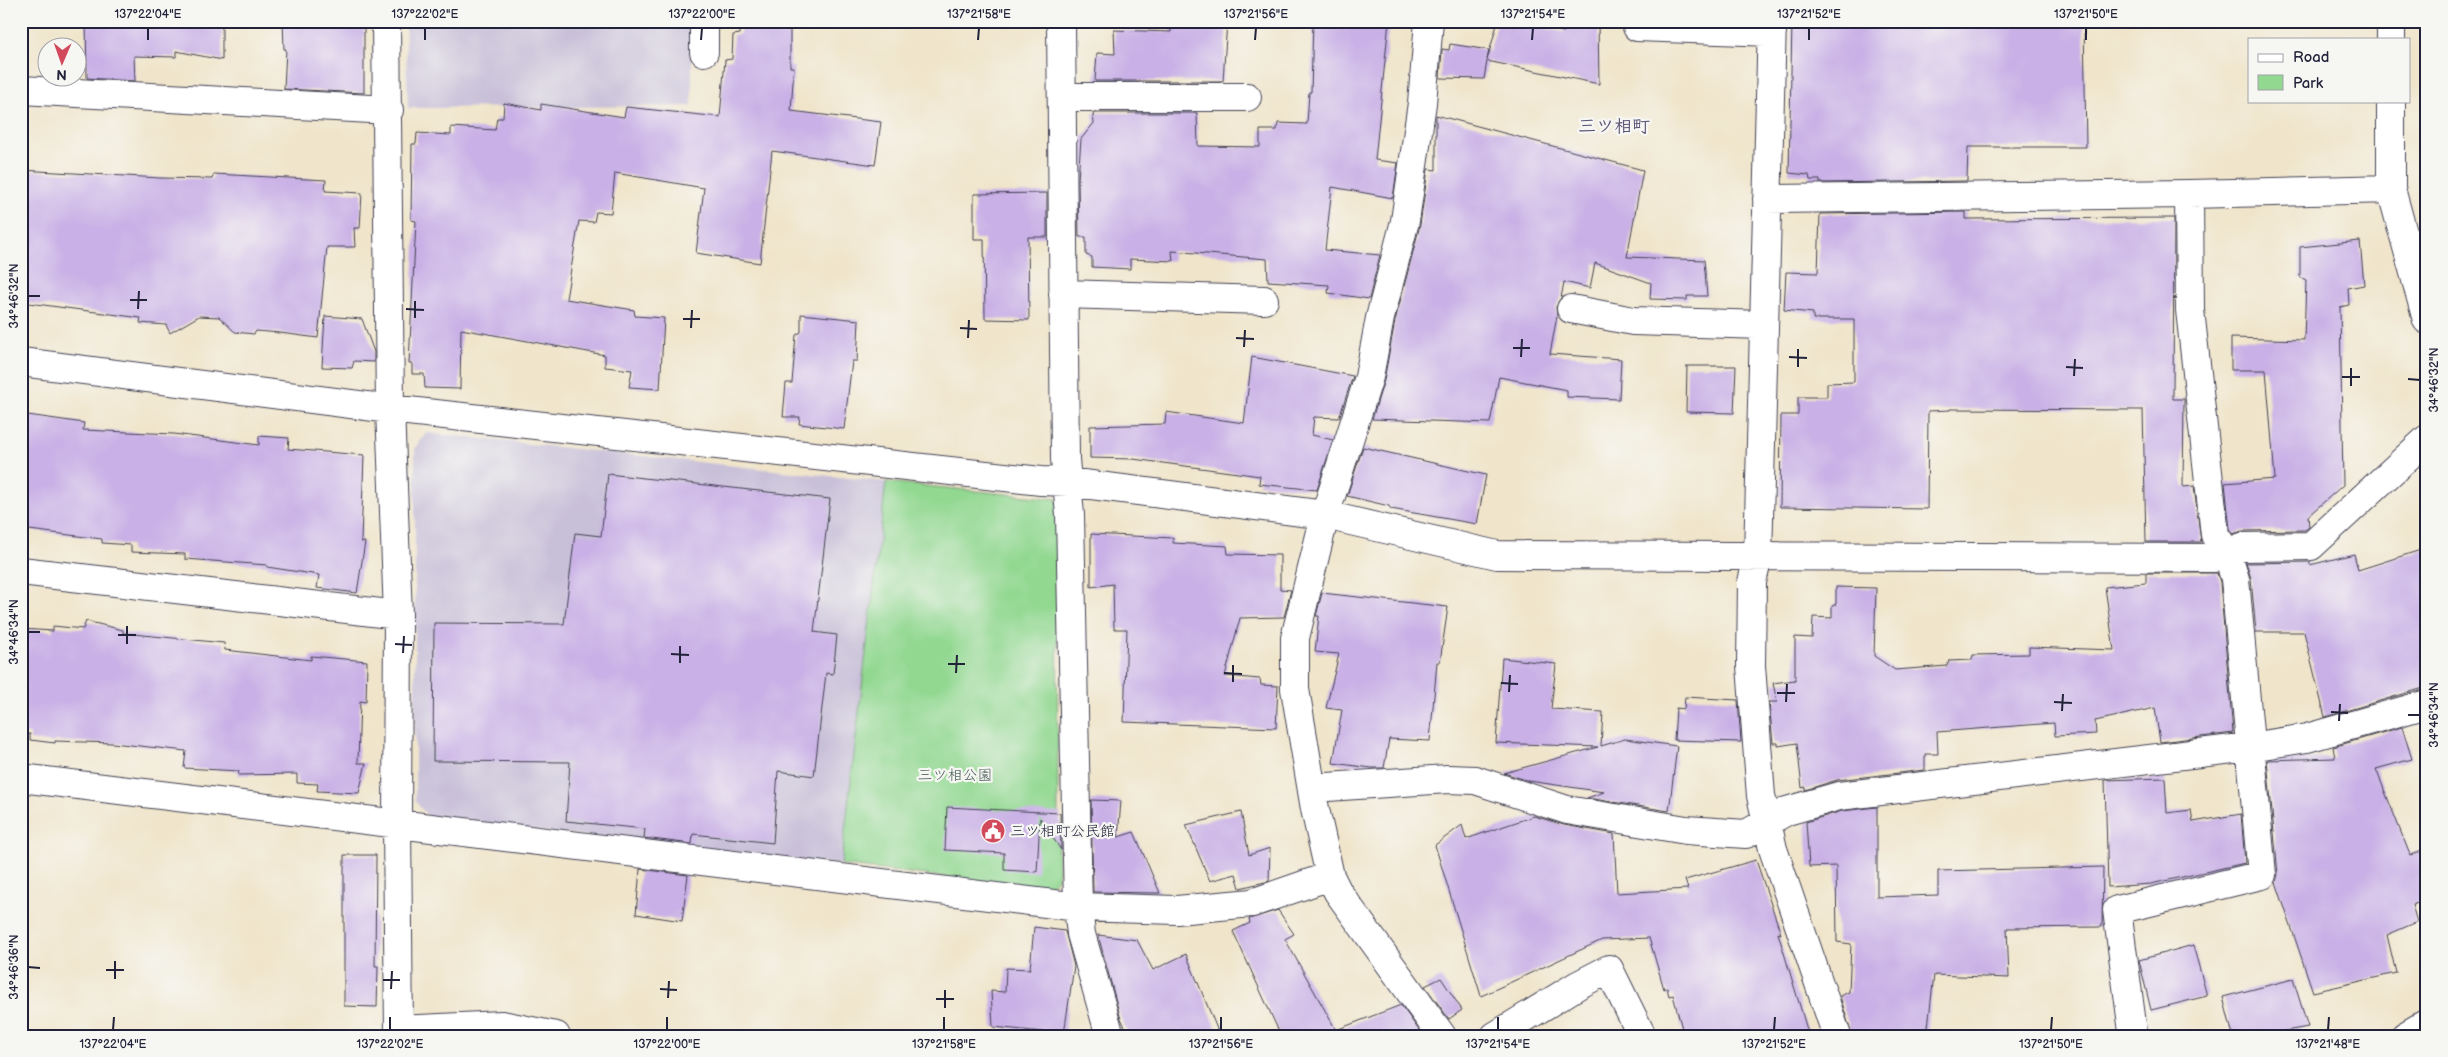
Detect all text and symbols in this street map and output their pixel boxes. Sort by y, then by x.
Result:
text: 137°22'04"E [114,7,182,22]
text: 137°22'02"E [392,7,458,22]
text: 137°22'00"E [669,7,735,22]
text: 137°21'58"E [947,7,1011,22]
text: 137°21'56"E [1224,7,1288,22]
text: 137°21'54"E [1501,7,1565,22]
text: 137°21'52"E [1777,7,1841,22]
text: 137°21'50"E [2054,7,2118,22]
north arrow [38,38,88,88]
legend [2248,38,2410,102]
text: Road [2293,48,2329,67]
text: N [56,66,67,83]
text: Park [2293,74,2324,93]
district label: 三ツ相町 [1578,116,1650,137]
text: 34°46'32"N [7,263,22,329]
text: 34°46'32"N [2427,347,2442,413]
text: 34°46'34"N [7,599,22,665]
text: 34°46'34"N [2427,682,2442,748]
park label: 三ツ相公園 [917,766,993,785]
public building icon: 三ツ相町公民館 [980,818,1006,844]
place label: 三ツ相町公民館 [1010,822,1115,841]
text: 34°46'36"N [7,934,22,1000]
text: 137°22'04"E [79,1037,147,1052]
text: 137°22'02"E [357,1037,423,1052]
text: 137°22'00"E [634,1037,700,1052]
text: 137°21'58"E [912,1037,976,1052]
text: 137°21'56"E [1189,1037,1253,1052]
text: 137°21'54"E [1466,1037,1530,1052]
text: 137°21'52"E [1742,1037,1806,1052]
text: 137°21'50"E [2019,1037,2083,1052]
text: 137°21'48"E [2296,1037,2360,1052]

